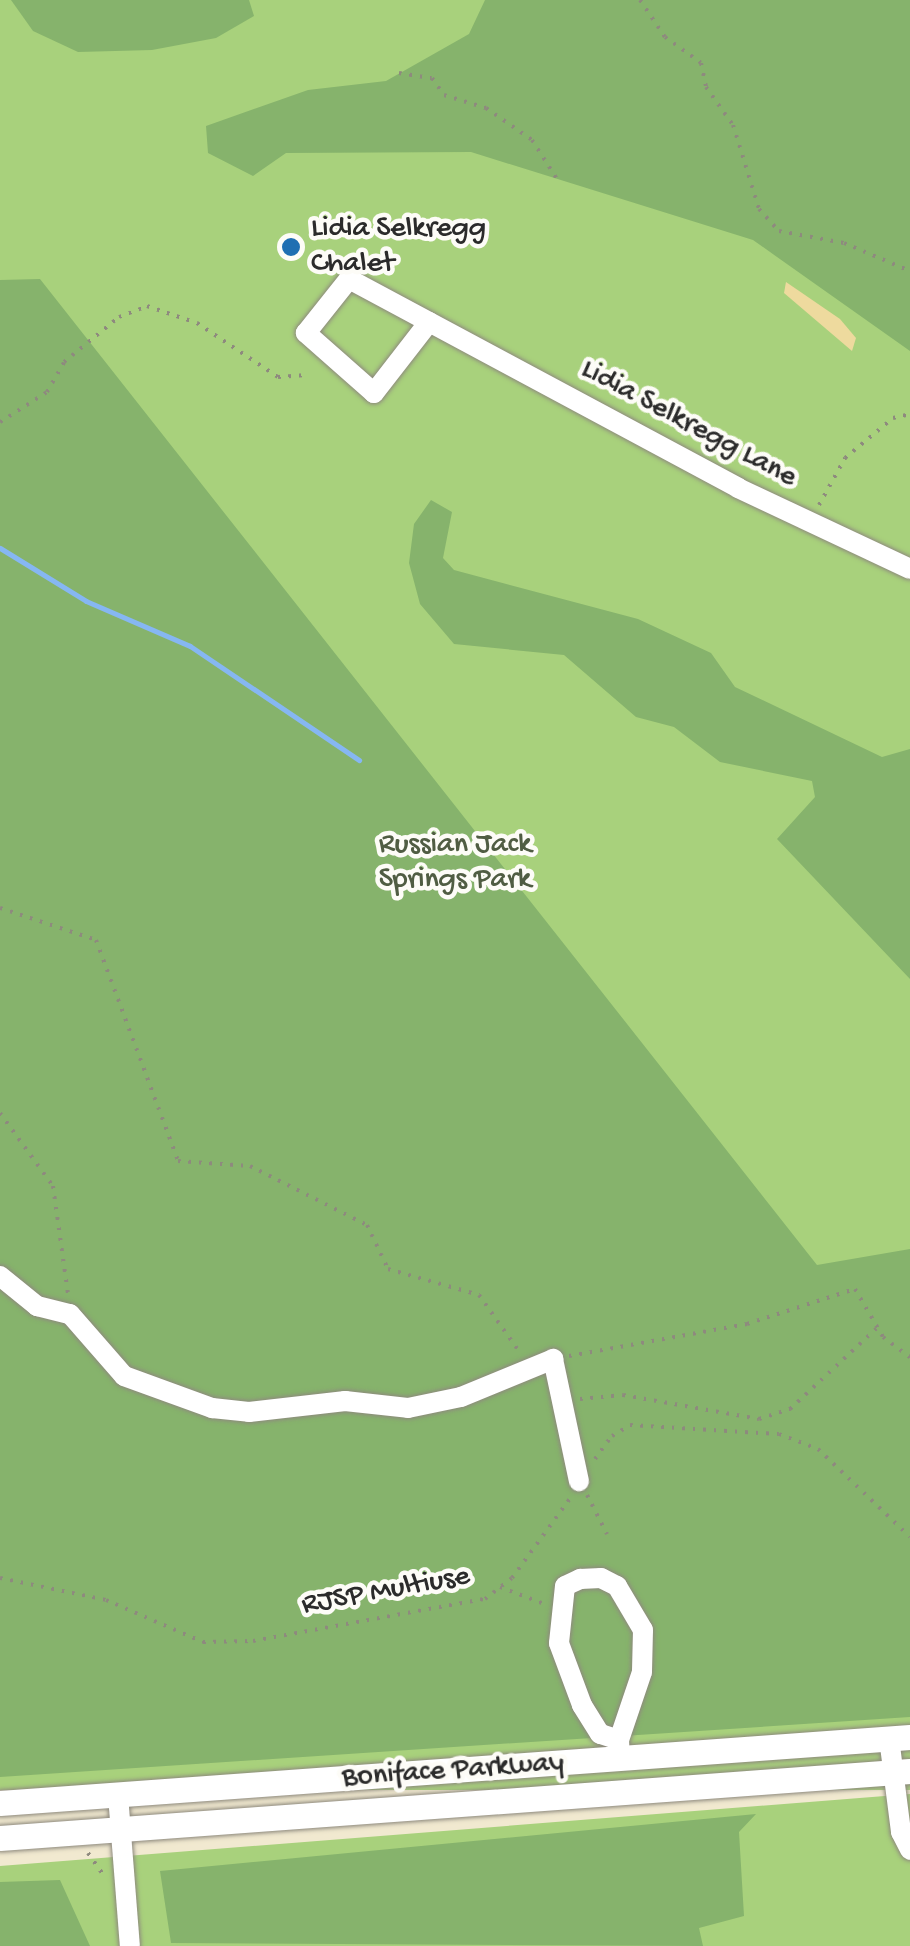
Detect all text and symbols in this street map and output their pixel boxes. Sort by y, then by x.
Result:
place label: Lidia Selkregg Chalet [311,212,486,282]
marker: Lidia Selkregg Chalet [280,236,302,258]
street label: Lidia Selkregg Lane [574,353,802,497]
park label: Russian Jack Springs Park [379,828,531,898]
street label: RJSP Multiuse [299,1560,473,1624]
street label: Boniface Parkway [341,1746,565,1798]

